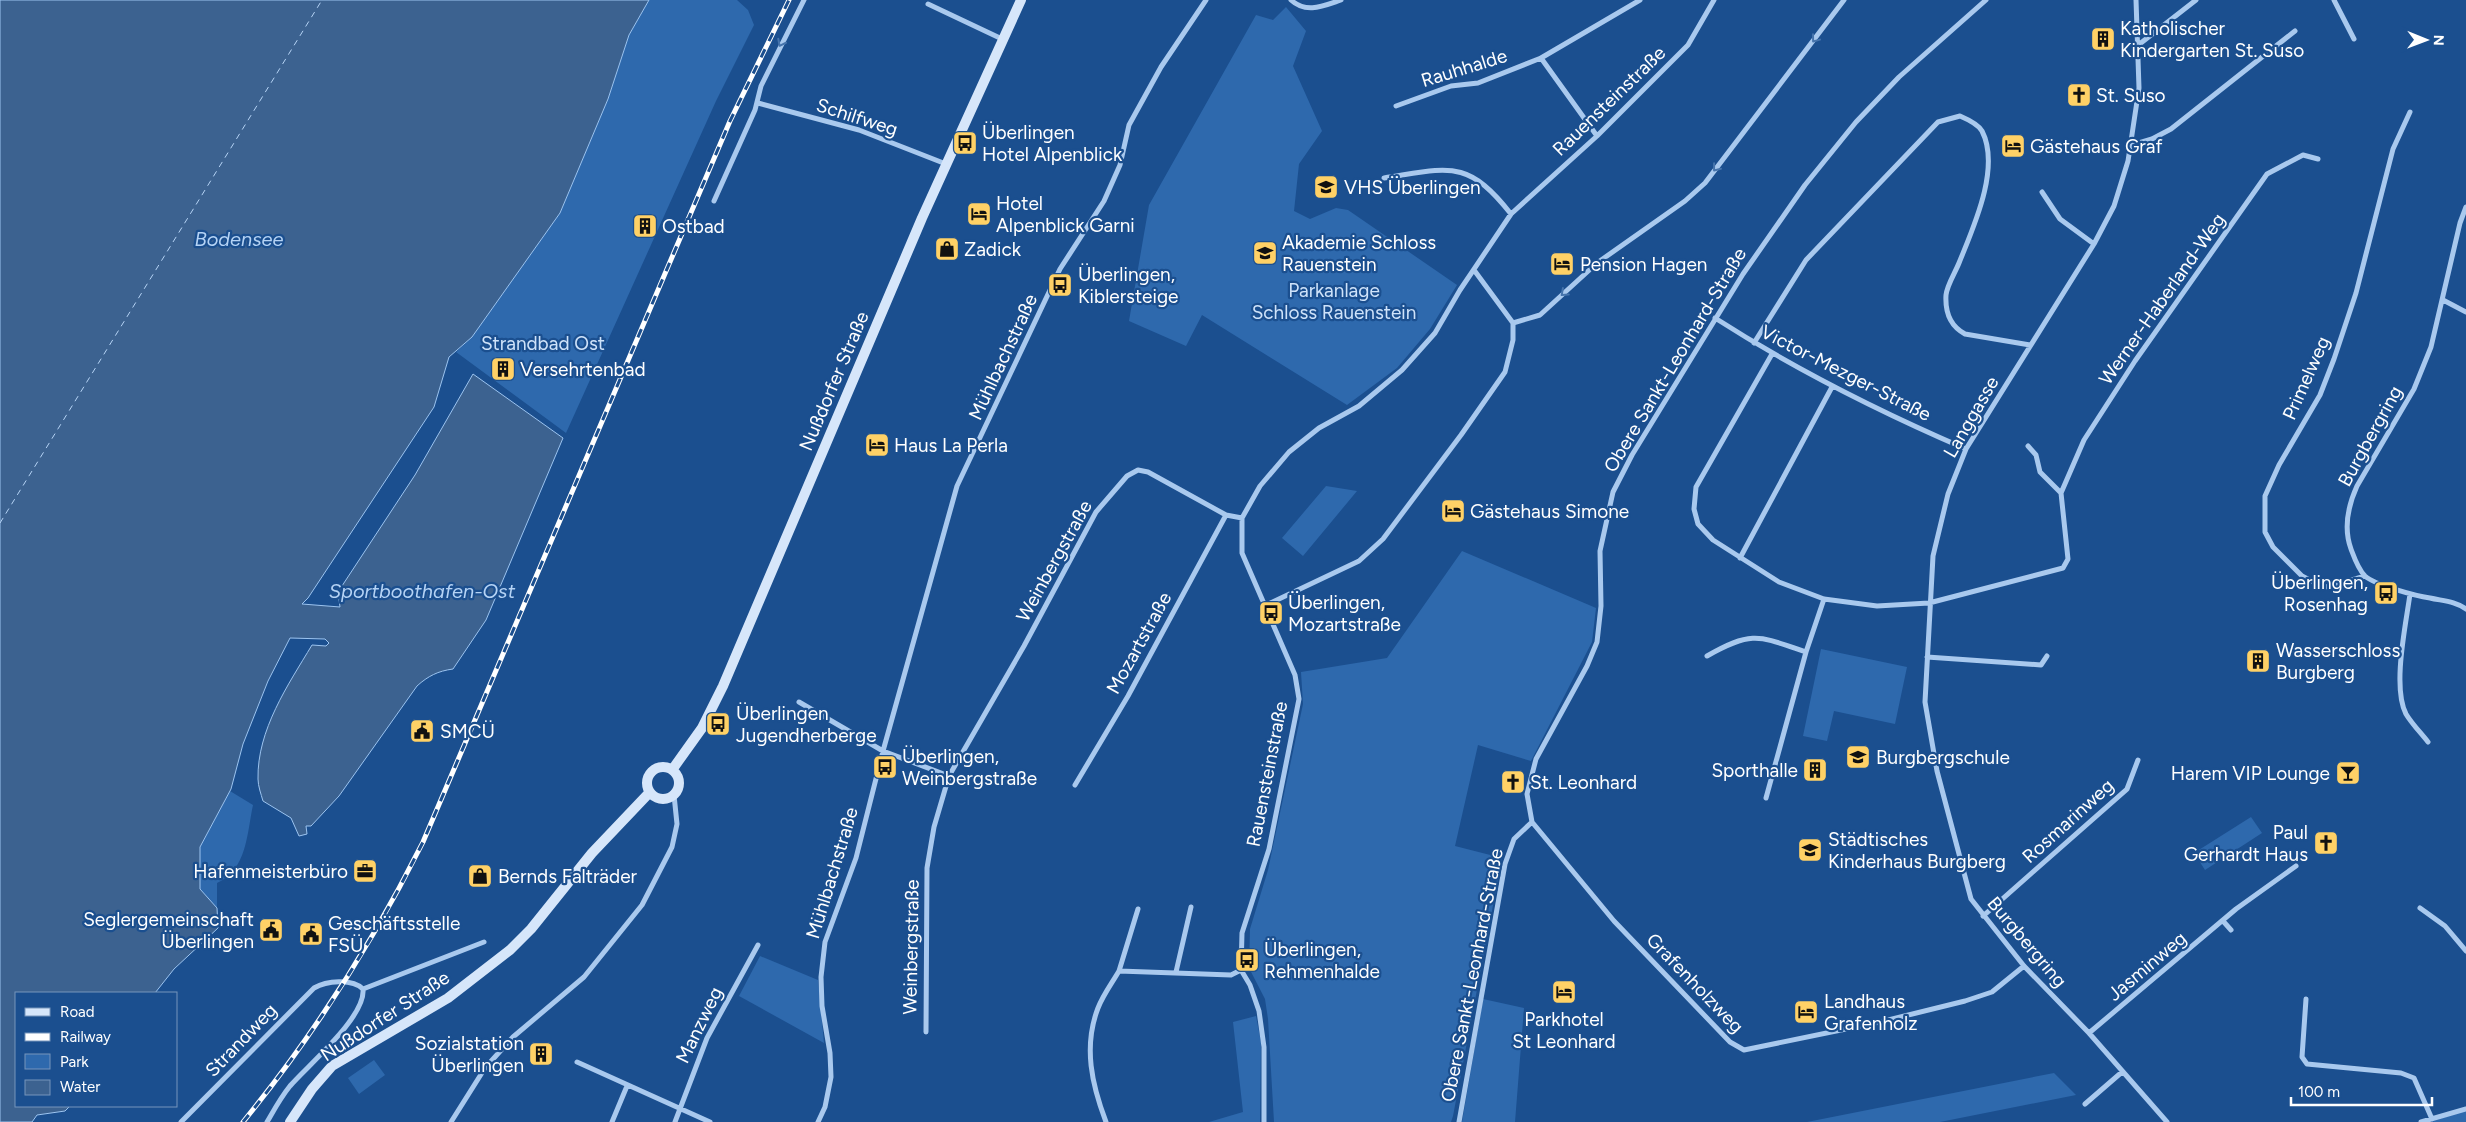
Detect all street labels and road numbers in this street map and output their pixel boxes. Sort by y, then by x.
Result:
street label: Rauensteinstraße [1548,41,1670,161]
street label: Rauhhalde [1418,44,1510,92]
street label: Schilfweg [813,93,901,141]
street label: Werner-Haberland-Weg [2094,209,2230,389]
street label: Obere Sankt-Leonhard-Straße [1599,244,1751,476]
street label: Mühlbachstraße [964,290,1042,424]
street label: Nußdorfer Straße [794,308,874,454]
street label: Victor-Mezger-Straße [1757,320,1935,426]
street label: Primelweg [2277,333,2335,423]
street label: Langgasse [1938,372,2004,462]
street label: Burgbergring [2333,382,2407,490]
street label: Weinbergstraße [1011,496,1097,626]
street label: Mozartstraße [1102,588,1176,698]
street label: Rauensteinstraße [1242,699,1292,849]
street label: Rosmarinweg [2018,774,2118,868]
street label: Mühlbachstraße [801,804,863,942]
street label: Obere Sankt-Leonhard-Straße [1436,846,1508,1104]
street label: Weinbergstraße [898,879,924,1015]
street label: Burgbergring [1982,892,2072,992]
street label: Jasminweg [2103,926,2191,1006]
street label: Grafenholzweg [1642,928,1748,1038]
street label: Nußdorfer Straße [316,966,454,1066]
street label: Manzweg [671,983,727,1067]
street label: Strandweg [200,999,282,1081]

